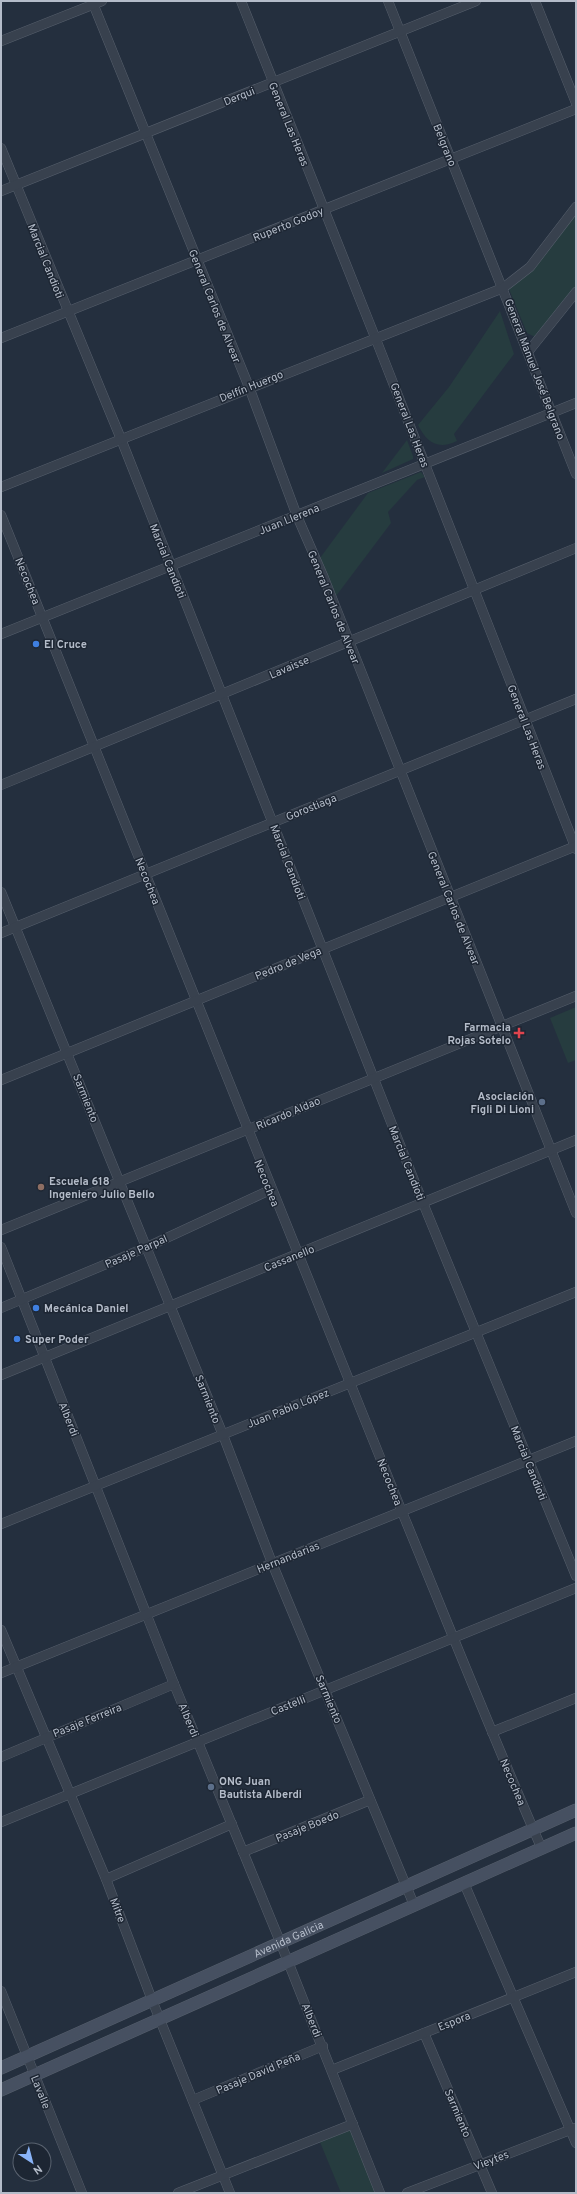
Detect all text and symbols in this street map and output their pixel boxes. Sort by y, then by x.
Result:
street label: General Las Heras [265,80,311,169]
street label: Derqui [222,84,257,110]
street label: Belgrano [429,122,459,169]
street label: Ruperto Godoy [251,204,326,245]
street label: Marcial Candioti [24,222,66,301]
street label: General Carlos de Alvear [185,247,244,366]
street label: General Manuel José Belgrano [501,297,567,442]
street label: Delfín Huergo [217,368,285,406]
street label: General Las Heras [386,381,432,470]
street label: Juan Llerena [257,501,322,538]
street label: Marcial Candioti [146,522,188,601]
street label: General Carlos de Alvear [304,548,363,667]
street label: Necochea [11,556,43,607]
place label: El Cruce [44,638,87,652]
marker: El Cruce [31,639,41,649]
street label: Lavaisse [267,653,312,683]
street label: General Las Heras [503,683,549,772]
street label: Gorostiaga [284,791,339,824]
street label: Marcial Candioti [266,823,308,902]
street label: General Carlos de Alvear [424,849,483,968]
street label: Necochea [131,856,163,907]
street label: Pedro de Vega [253,944,324,984]
place label: Farmacia Rojas Sotelo [448,1021,511,1048]
marker: Farmacia Rojas Sotelo [514,1028,524,1038]
street label: Sarmiento [69,1072,101,1125]
place label: Asociación Figli Di Lioni [470,1090,534,1117]
street label: Ricardo Aldao [254,1094,323,1134]
marker: Asociación Figli Di Lioni [537,1097,547,1107]
street label: Marcial Candioti [385,1124,427,1203]
street label: Necochea [250,1158,282,1209]
place label: Escuela 618 Ingeniero Julio Bello [49,1175,155,1202]
marker: Escuela 618 Ingeniero Julio Bello [36,1182,46,1192]
street label: Pasaje Parpal [103,1232,170,1272]
street label: Cassanello [262,1242,317,1275]
place label: Mecánica Daniel [44,1302,128,1316]
marker: Mecánica Daniel [31,1303,41,1313]
place label: Super Poder [25,1333,89,1347]
marker: Super Poder [12,1334,22,1344]
street label: Sarmiento [191,1373,223,1426]
street label: Juan Pablo López [245,1386,331,1432]
street label: Alberdi [55,1400,81,1439]
street label: Marcial Candioti [507,1424,549,1503]
street label: Necochea [373,1457,405,1508]
street label: Hernandarias [255,1539,322,1577]
street label: Sarmiento [312,1673,345,1726]
street label: Castelli [269,1693,308,1719]
street label: Pasaje Ferreira [51,1701,124,1741]
street label: Alberdi [175,1701,202,1740]
street label: Necochea [496,1757,528,1808]
place label: ONG Juan Bautista Alberdi [219,1775,302,1802]
marker: ONG Juan Bautista Alberdi [206,1782,216,1792]
street label: Pasaje Boedo [274,1808,341,1846]
street label: Mitre [106,1896,128,1925]
street label: Avenida Galicia [252,1918,326,1962]
street label: Alberdi [298,2001,324,2040]
street label: Espora [436,2009,473,2035]
street label: Pasaje David Peña [214,2050,303,2098]
street label: Lavalle [27,2074,53,2111]
street label: Sarmiento [441,2087,474,2140]
north arrow [12,2142,52,2182]
street label: Vieytes [472,2148,511,2174]
text: N [30,2161,45,2177]

